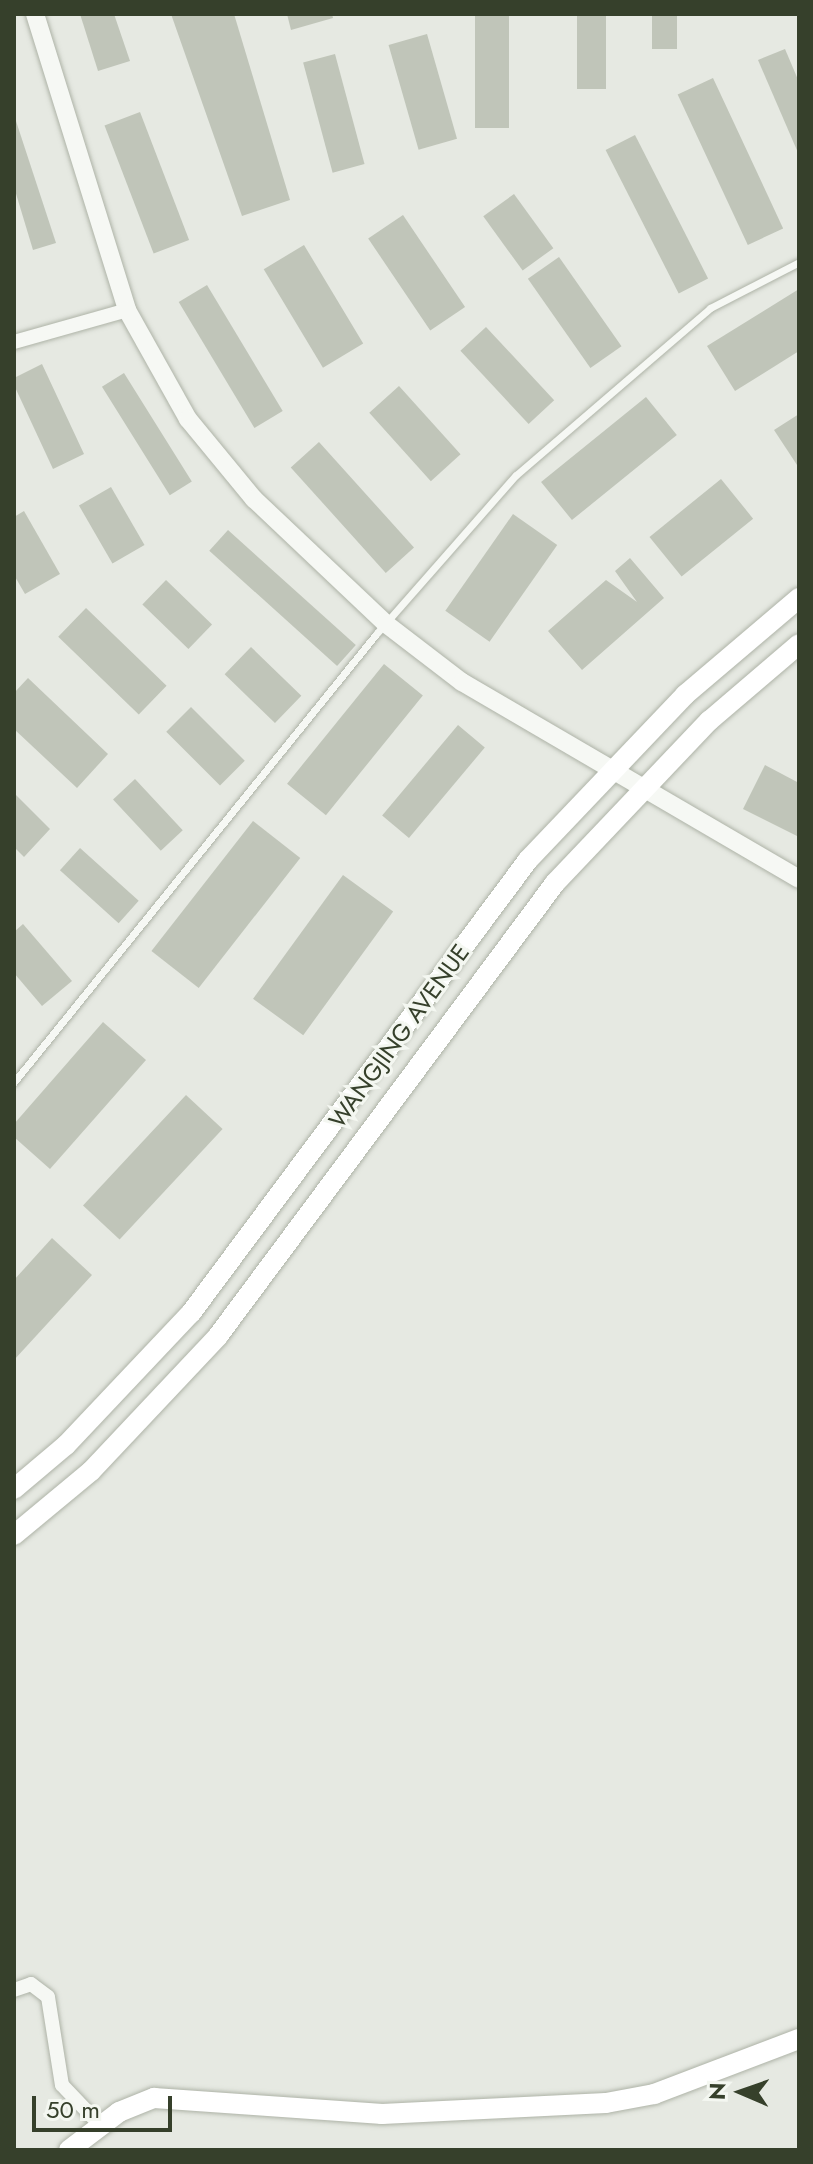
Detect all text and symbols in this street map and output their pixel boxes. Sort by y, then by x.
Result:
street label: WANGJING AVENUE [323,939,475,1133]
north arrow [701,2052,781,2132]
scale bar [36,2080,176,2130]
text: N [701,2082,733,2100]
text: 50 m [46,2092,100,2127]

